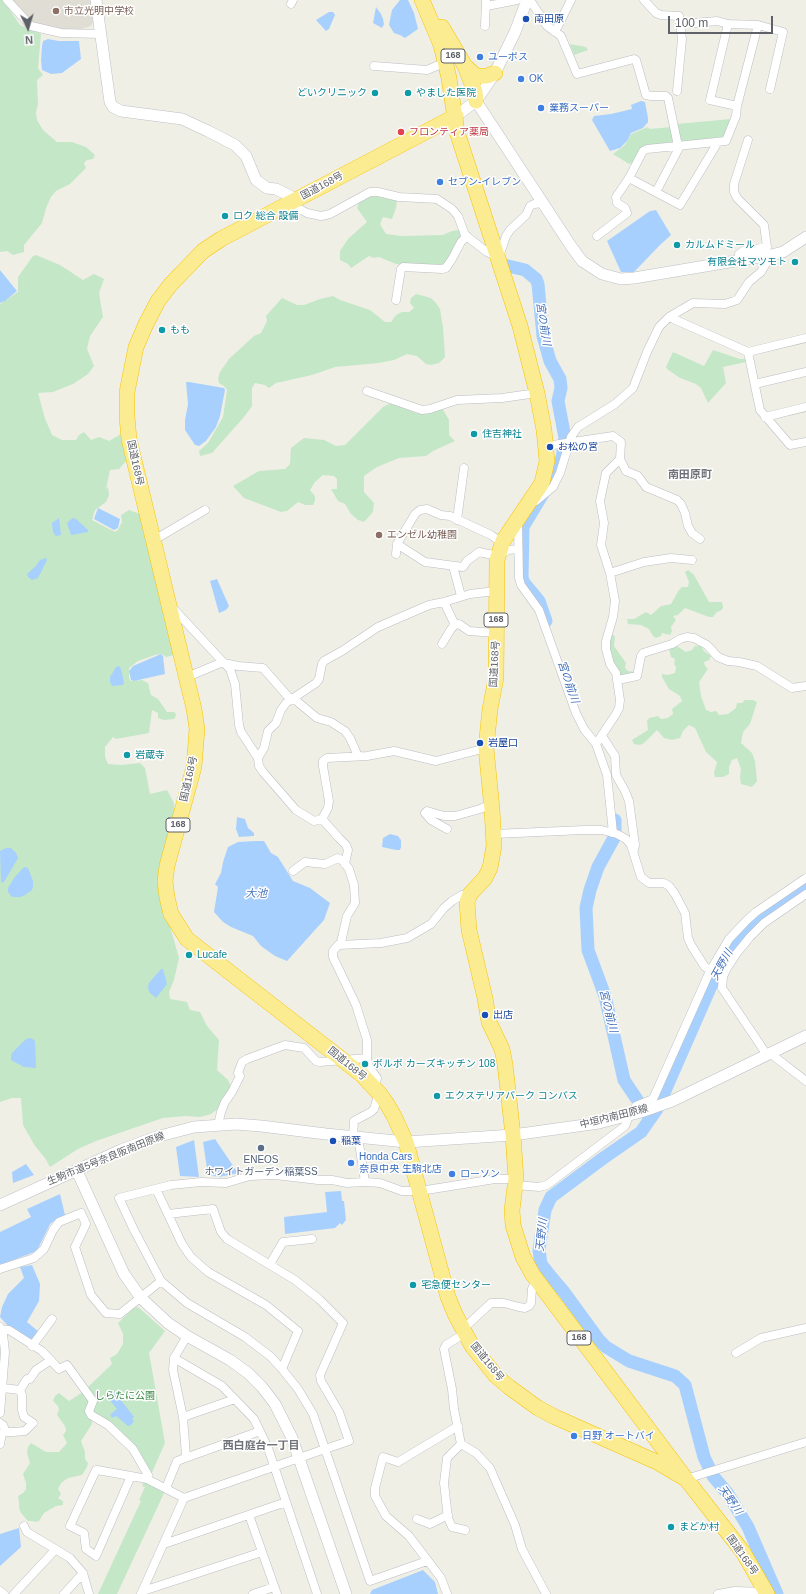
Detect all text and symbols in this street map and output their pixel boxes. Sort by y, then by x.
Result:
place label: 市立光明中学校 [64,5,134,17]
marker: 市立光明中学校 [51,6,61,16]
north arrow [8,8,48,48]
scale bar [670,8,775,34]
place label: 南田原 [534,13,564,25]
marker: 南田原 [521,14,531,24]
text: 100 m [675,16,708,30]
text: N [25,34,34,46]
road number: 168 [441,49,465,63]
place label: ユーポス [488,51,528,63]
marker: ユーポス [475,52,485,62]
place label: OK [529,73,543,85]
marker: OK [516,74,526,84]
place label: どいクリニック [297,87,367,99]
place label: やました医院 [416,87,476,99]
marker: どいクリニック [370,88,380,98]
marker: やました医院 [403,88,413,98]
place label: 業務スーパー [549,102,609,114]
marker: 業務スーパー [536,103,546,113]
place label: フロンティア薬局 [409,126,489,138]
marker: フロンティア薬局 [396,127,406,137]
street label: 国道168号 [299,170,345,202]
place label: セブン-イレブン [448,176,521,188]
marker: セブン-イレブン [435,177,445,187]
place label: ロク 総合 設備 [233,210,299,222]
marker: ロク 総合 設備 [220,211,230,221]
place label: カルムドミール [685,239,755,251]
marker: カルムドミール [672,240,682,250]
place label: 有限会社マツモト [707,256,787,268]
marker: 有限会社マツモト [790,257,800,267]
water label: 宮の前川 [533,301,553,347]
place label: もも [170,324,190,336]
marker: もも [157,325,167,335]
place label: 住吉神社 [482,428,522,440]
marker: 住吉神社 [469,429,479,439]
street label: 国道168号 [124,439,146,487]
place label: お松の宮 [558,441,598,453]
marker: お松の宮 [545,442,555,452]
district label: 南田原町 [668,468,712,482]
place label: エンゼル幼稚園 [387,529,457,541]
marker: エンゼル幼稚園 [374,530,384,540]
road number: 168 [484,613,508,627]
street label: 国道168号 [488,640,502,688]
water label: 宮の前川 [555,659,581,705]
place label: 岩屋口 [488,737,518,749]
marker: 岩屋口 [475,738,485,748]
place label: 岩蔵寺 [135,749,165,761]
marker: 岩蔵寺 [122,750,132,760]
street label: 国道168号 [178,755,200,803]
road number: 168 [166,818,190,832]
water label: 大池 [245,887,267,901]
water label: 天野川 [708,947,736,983]
place label: Lucafe [197,949,227,961]
marker: Lucafe [184,950,194,960]
water label: 宮の前川 [596,988,620,1034]
place label: 出店 [493,1009,513,1021]
marker: 出店 [480,1010,490,1020]
street label: 国道168号 [325,1045,369,1083]
place label: ボルボ カーズキッチン 108 [373,1058,495,1070]
marker: ボルボ カーズキッチン 108 [360,1059,370,1069]
place label: エクステリアパーク コンパス [445,1090,578,1102]
marker: エクステリアパーク コンパス [432,1091,442,1101]
street label: 中垣内南田原線 [579,1103,649,1131]
street label: 生駒市道5号奈良阪南田原線 [46,1130,166,1188]
place label: 稲葉 [341,1135,361,1147]
marker: 稲葉 [328,1136,338,1146]
marker: ENEOS ホワイトガーデン稲葉SS [256,1143,266,1153]
place label: Honda Cars 奈良中央 生駒北店 [359,1151,442,1174]
place label: ENEOS ホワイトガーデン稲葉SS [204,1154,318,1178]
marker: Honda Cars 奈良中央 生駒北店 [346,1158,356,1168]
place label: ローソン [460,1168,500,1180]
marker: ローソン [447,1169,457,1179]
water label: 天野川 [534,1218,550,1252]
place label: 宅急便センター [421,1279,491,1291]
marker: 宅急便センター [408,1280,418,1290]
road number: 168 [567,1331,591,1345]
street label: 国道168号 [468,1340,506,1384]
park label: しらたに公園 [95,1390,155,1402]
place label: 日野 オートバイ [582,1430,655,1442]
marker: 日野 オートバイ [569,1431,579,1441]
district label: 西白庭台一丁目 [223,1439,299,1453]
water label: 天野川 [715,1483,745,1517]
place label: まどか村 [679,1521,719,1533]
marker: まどか村 [666,1522,676,1532]
street label: 国道168号 [724,1532,760,1578]

